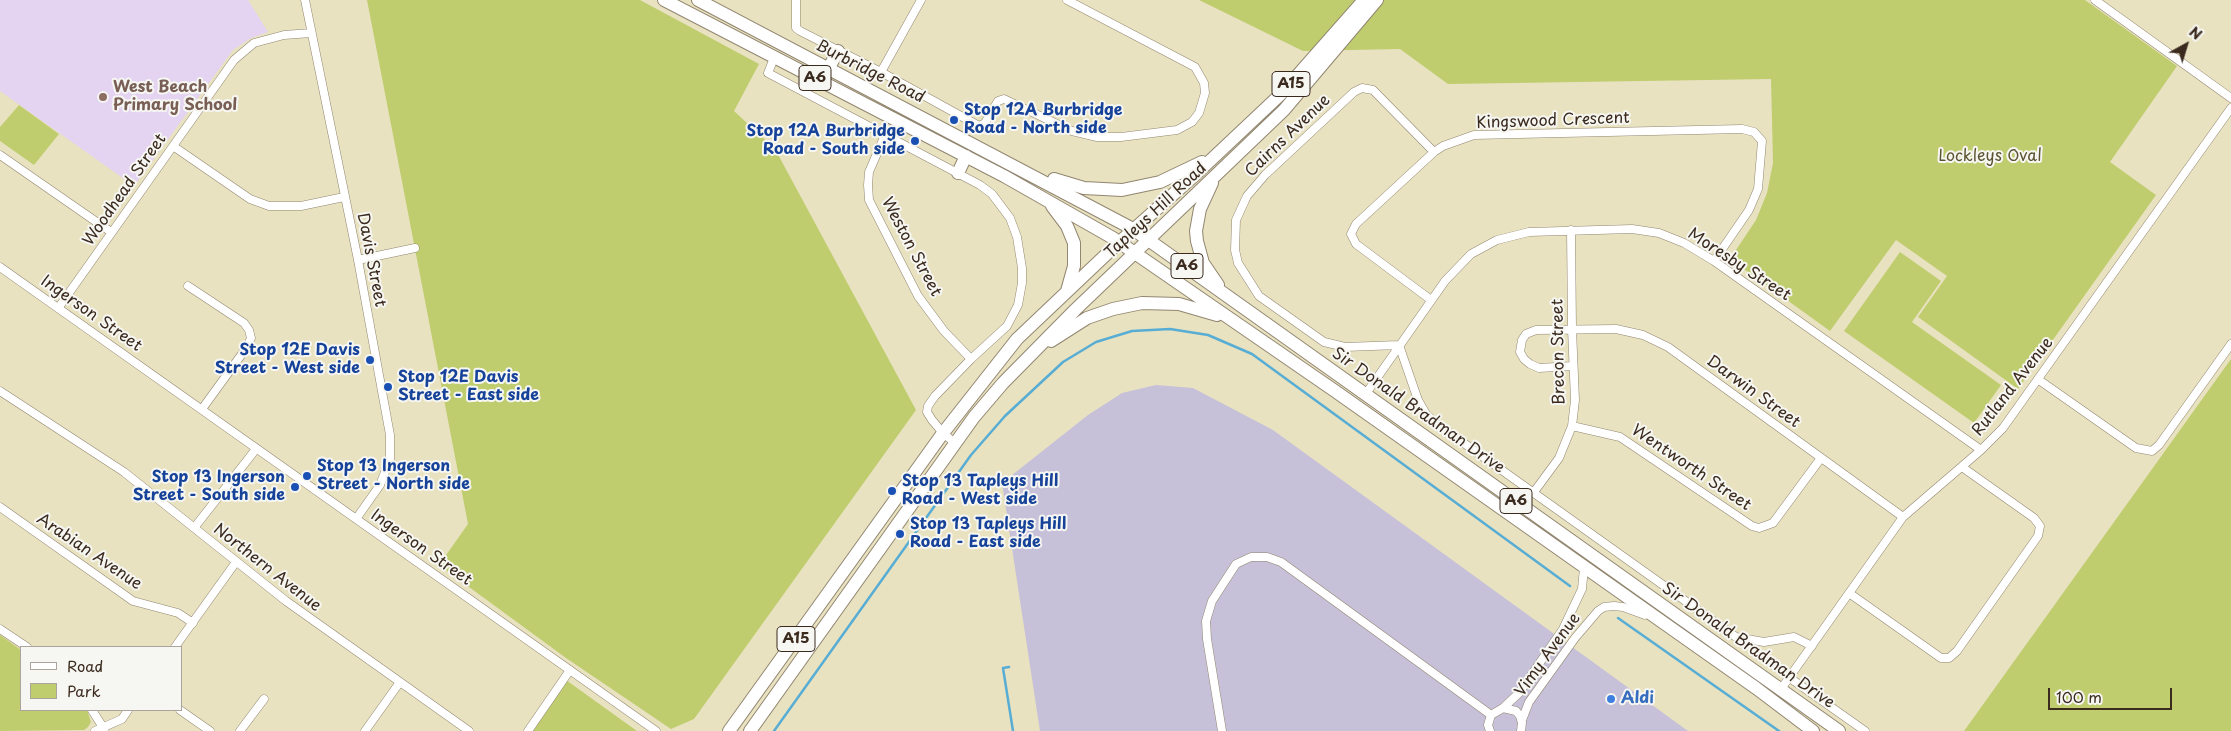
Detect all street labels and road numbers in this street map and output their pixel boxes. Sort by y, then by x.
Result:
street label: Burbridge Road [812,36,928,108]
road number: A6 [799,66,831,90]
road number: A15 [1272,72,1310,96]
street label: Cairns Avenue [1242,91,1334,181]
street label: Kingswood Crescent [1476,109,1630,133]
street label: Woodhead Street [79,130,171,250]
street label: Tapleys Hill Road [1101,159,1211,263]
street label: Weston Street [877,194,945,300]
street label: Davis Street [352,211,390,309]
street label: Moresby Street [1684,225,1794,305]
road number: A6 [1171,254,1203,278]
street label: Ingerson Street [37,272,145,356]
street label: Brecon Street [1548,299,1570,405]
street label: Rutland Avenue [1968,334,2058,440]
street label: Sir Donald Bradman Drive [1328,344,1508,478]
street label: Darwin Street [1702,352,1804,432]
street label: Wentworth Street [1628,421,1754,515]
road number: A6 [1500,488,1532,514]
street label: Ingerson Street [367,506,475,590]
street label: Arabian Avenue [33,510,145,594]
street label: Northern Avenue [209,520,325,616]
street label: Sir Donald Bradman Drive [1658,579,1838,713]
street label: Vimy Avenue [1511,610,1585,700]
road number: A15 [777,626,815,652]

